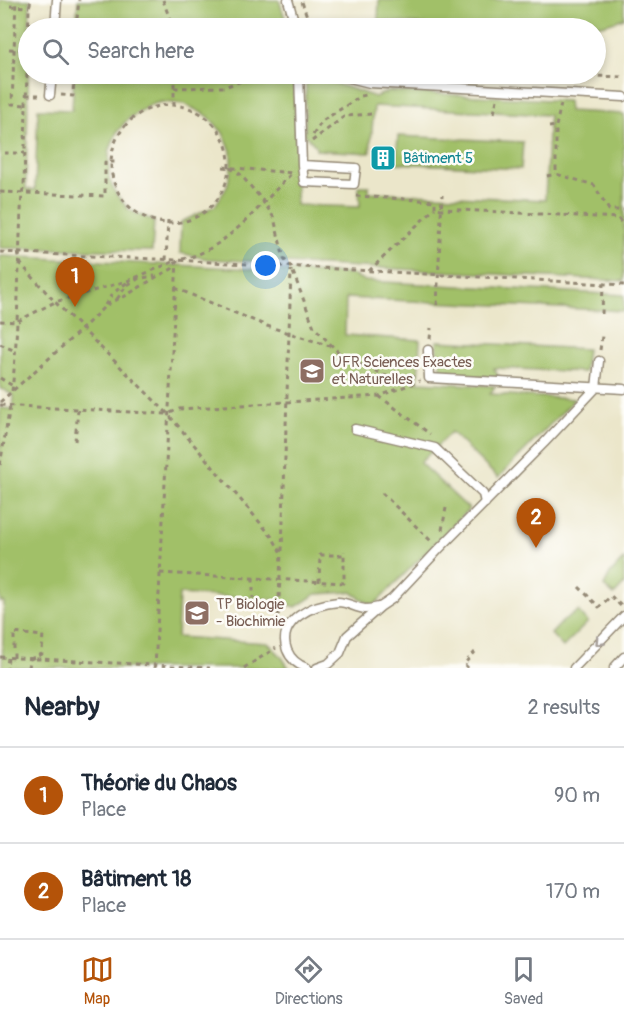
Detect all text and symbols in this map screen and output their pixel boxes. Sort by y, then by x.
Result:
search box [18,18,606,84]
icon: search [39,35,72,68]
text: Search here [87,37,194,65]
building icon: Bâtiment 5 [368,143,398,173]
place label: Bâtiment 5 [403,149,473,168]
your location [251,251,280,280]
pin: 1 [56,258,94,307]
place label: UFR Sciences Exactes et Naturelles [332,353,472,389]
school or university icon: UFR Sciences Exactes et Naturelles [297,356,327,386]
pin: 2 [516,498,556,548]
place label: TP Biologie - Biochimie [216,595,286,631]
school or university icon: TP Biologie - Biochimie [182,598,212,628]
one-way arrow [595,635,606,646]
text: Nearby [24,691,100,723]
text: 2 results [528,695,600,720]
text: Théorie du Chaos [81,769,237,797]
text: 1 [40,783,47,808]
text: 90 m [554,783,600,808]
text: Place [81,797,126,822]
text: Bâtiment 18 [81,865,191,893]
text: 2 [38,879,49,904]
text: 170 m [546,879,600,904]
text: Place [81,893,126,918]
tab: Map [81,953,114,1009]
tab: Directions [275,953,343,1009]
tab: Saved [504,953,543,1009]

